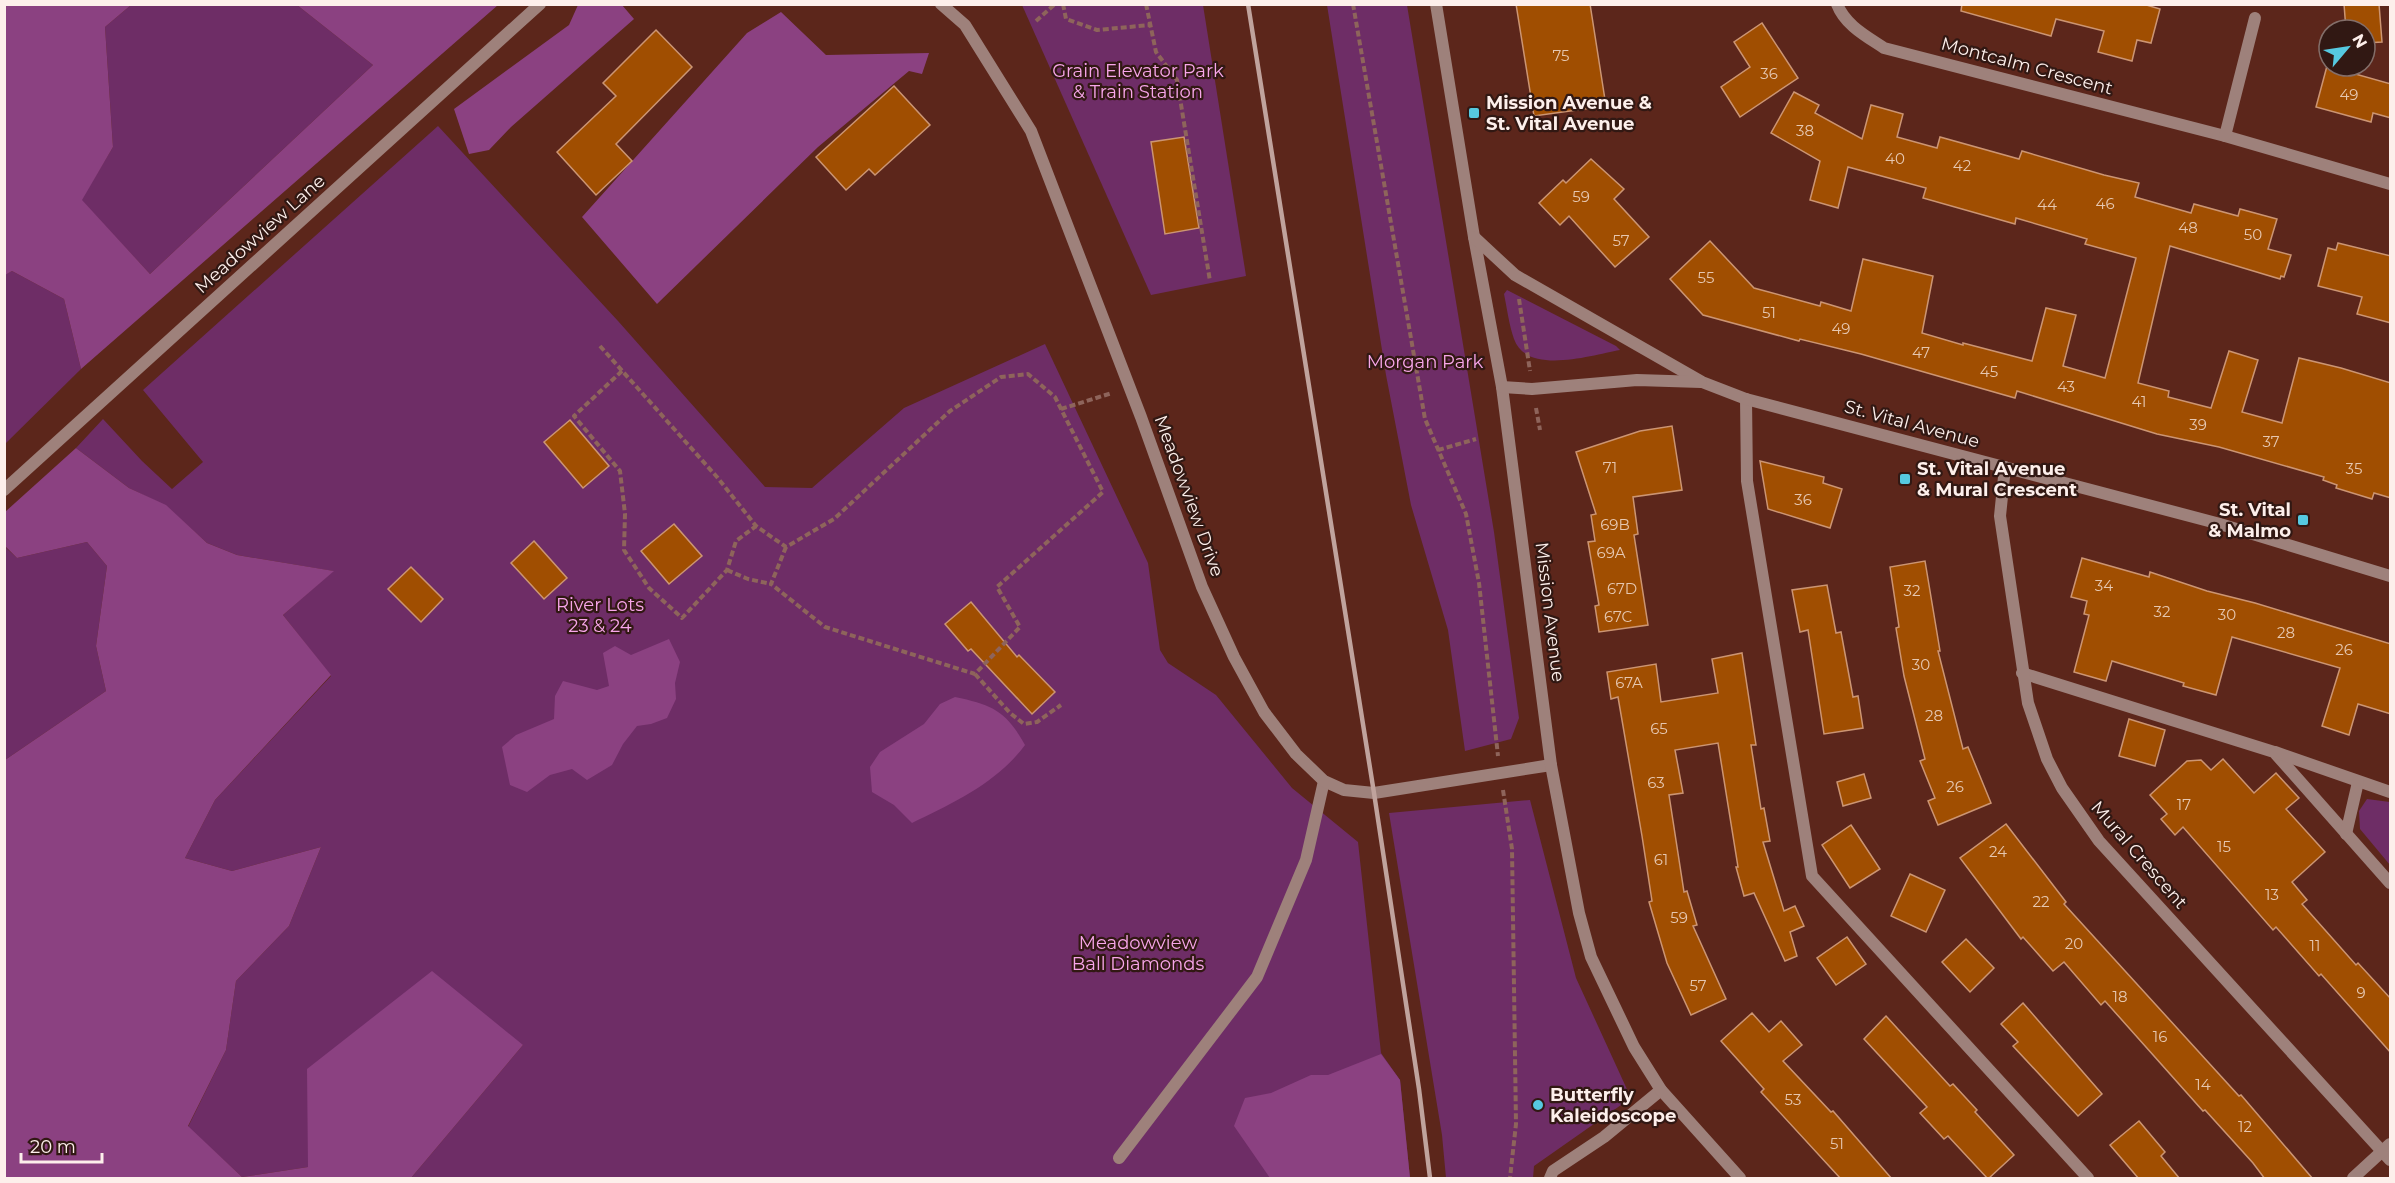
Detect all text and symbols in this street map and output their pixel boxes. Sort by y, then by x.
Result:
north arrow [2317,18,2377,78]
text: N [2348,31,2371,51]
street label: Montcalm Crescent [1939,32,2115,100]
house number: 75 [1552,46,1570,65]
park label: Grain Elevator Park & Train Station [1052,60,1224,103]
house number: 36 [1760,64,1778,83]
house number: 49 [2340,85,2358,104]
place label: Mission Avenue & St. Vital Avenue [1486,92,1652,135]
marker: Mission Avenue & St. Vital Avenue [1467,106,1481,120]
house number: 38 [1796,121,1814,140]
house number: 40 [1885,149,1905,168]
house number: 42 [1953,156,1971,175]
street label: Meadowview Lane [190,170,330,298]
house number: 59 [1572,187,1590,206]
house number: 46 [2095,194,2115,213]
house number: 44 [2037,195,2057,214]
house number: 48 [2178,218,2198,237]
house number: 50 [2244,225,2262,244]
house number: 57 [1612,231,1630,250]
house number: 55 [1698,268,1714,287]
house number: 51 [1762,303,1776,322]
house number: 49 [1832,319,1850,338]
house number: 47 [1912,343,1930,362]
park label: Morgan Park [1367,351,1483,373]
house number: 45 [1980,362,1998,381]
house number: 43 [2057,377,2075,396]
house number: 41 [2132,392,2146,411]
street label: St. Vital Avenue [1842,395,1982,453]
street label: Meadowview Drive [1150,412,1229,580]
house number: 39 [2189,415,2207,434]
house number: 37 [2262,432,2280,451]
house number: 71 [1603,458,1617,477]
place label: St. Vital Avenue & Mural Crescent [1917,458,2077,501]
house number: 35 [2346,459,2362,478]
marker: St. Vital Avenue & Mural Crescent [1898,472,1912,486]
house number: 36 [1794,490,1812,509]
place label: St. Vital & Malmo [2208,499,2291,542]
marker: St. Vital & Malmo [2296,513,2310,527]
house number: 69B [1600,515,1630,534]
street label: Mission Avenue [1531,541,1569,683]
house number: 69A [1597,543,1626,562]
house number: 34 [2095,576,2113,595]
house number: 67D [1607,579,1637,598]
house number: 32 [1904,581,1920,600]
park label: River Lots 23 & 24 [556,594,644,637]
house number: 32 [2154,602,2170,621]
house number: 30 [2218,605,2236,624]
house number: 67C [1604,607,1632,626]
house number: 28 [2277,623,2295,642]
house number: 26 [2335,640,2353,659]
house number: 30 [1912,655,1930,674]
house number: 67A [1615,673,1643,692]
house number: 28 [1925,706,1943,725]
house number: 65 [1650,719,1668,738]
house number: 63 [1647,773,1665,792]
house number: 26 [1946,777,1964,796]
house number: 17 [2177,795,2191,814]
street label: Mural Crescent [2086,797,2192,913]
house number: 15 [2217,837,2231,856]
house number: 24 [1989,842,2007,861]
house number: 61 [1654,850,1668,869]
house number: 13 [2265,885,2279,904]
house number: 22 [2032,892,2050,911]
house number: 59 [1670,908,1688,927]
park label: Meadowview Ball Diamonds [1072,932,1204,975]
house number: 20 [2065,934,2083,953]
house number: 11 [2310,936,2320,955]
house number: 57 [1689,976,1707,995]
house number: 9 [2356,983,2366,1002]
house number: 18 [2113,987,2128,1006]
house number: 16 [2153,1027,2167,1046]
house number: 14 [2195,1075,2211,1094]
place label: Butterfly Kaleidoscope [1550,1084,1676,1127]
house number: 53 [1785,1090,1801,1109]
marker: Butterfly Kaleidoscope [1531,1098,1545,1112]
house number: 12 [2238,1117,2252,1136]
scale bar [21,1126,102,1164]
house number: 51 [1830,1134,1844,1153]
text: 20 m [30,1136,76,1158]

